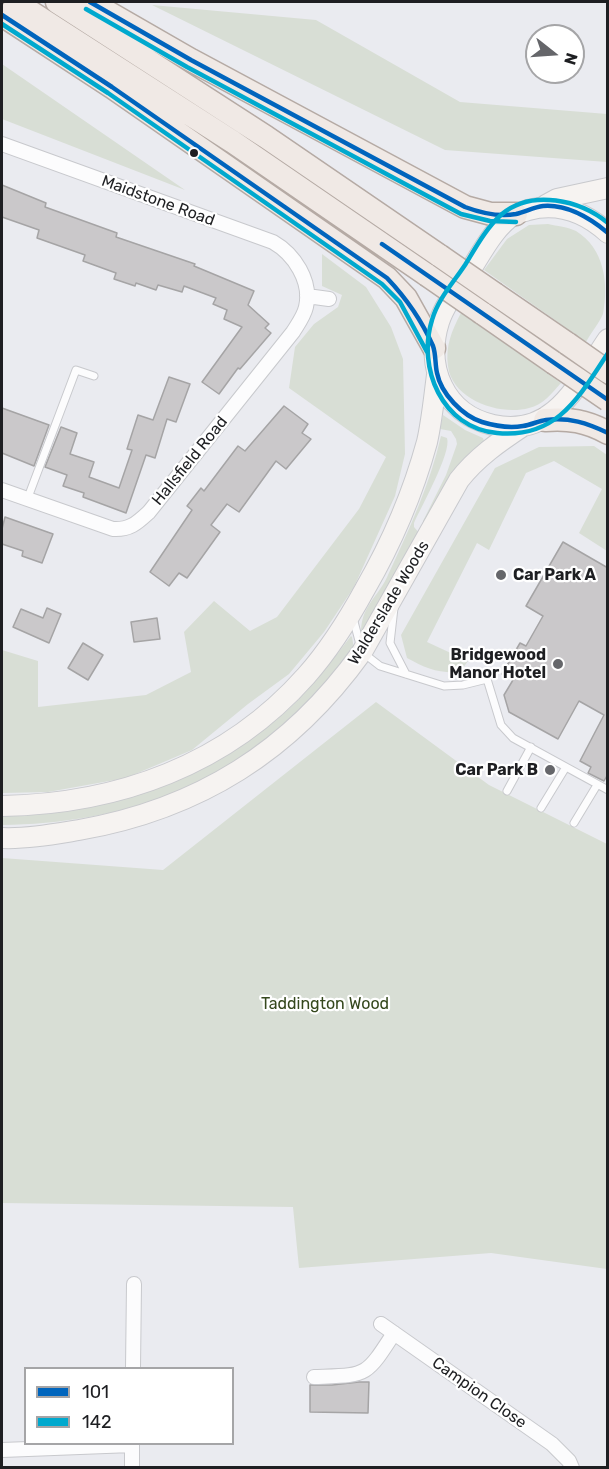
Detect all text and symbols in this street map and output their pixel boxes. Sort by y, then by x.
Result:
north arrow [525,24,585,84]
text: N [560,51,582,67]
unlabelled marker [188,147,200,159]
street label: Maidstone Road [99,172,217,230]
street label: Hallsfield Road [148,413,232,509]
street label: Walderslade Woods [344,537,434,669]
place label: Car Park A [513,565,596,585]
marker: Car Park A [494,568,508,582]
place label: Bridgewood Manor Hotel [449,645,546,683]
marker: Bridgewood Manor Hotel [551,657,565,671]
place label: Car Park B [455,760,538,780]
marker: Car Park B [543,763,557,777]
park label: Taddington Wood [261,994,389,1014]
street label: Campion Close [428,1353,530,1433]
legend [24,1367,234,1445]
text: 101 [82,1381,109,1403]
text: 142 [82,1411,111,1433]

